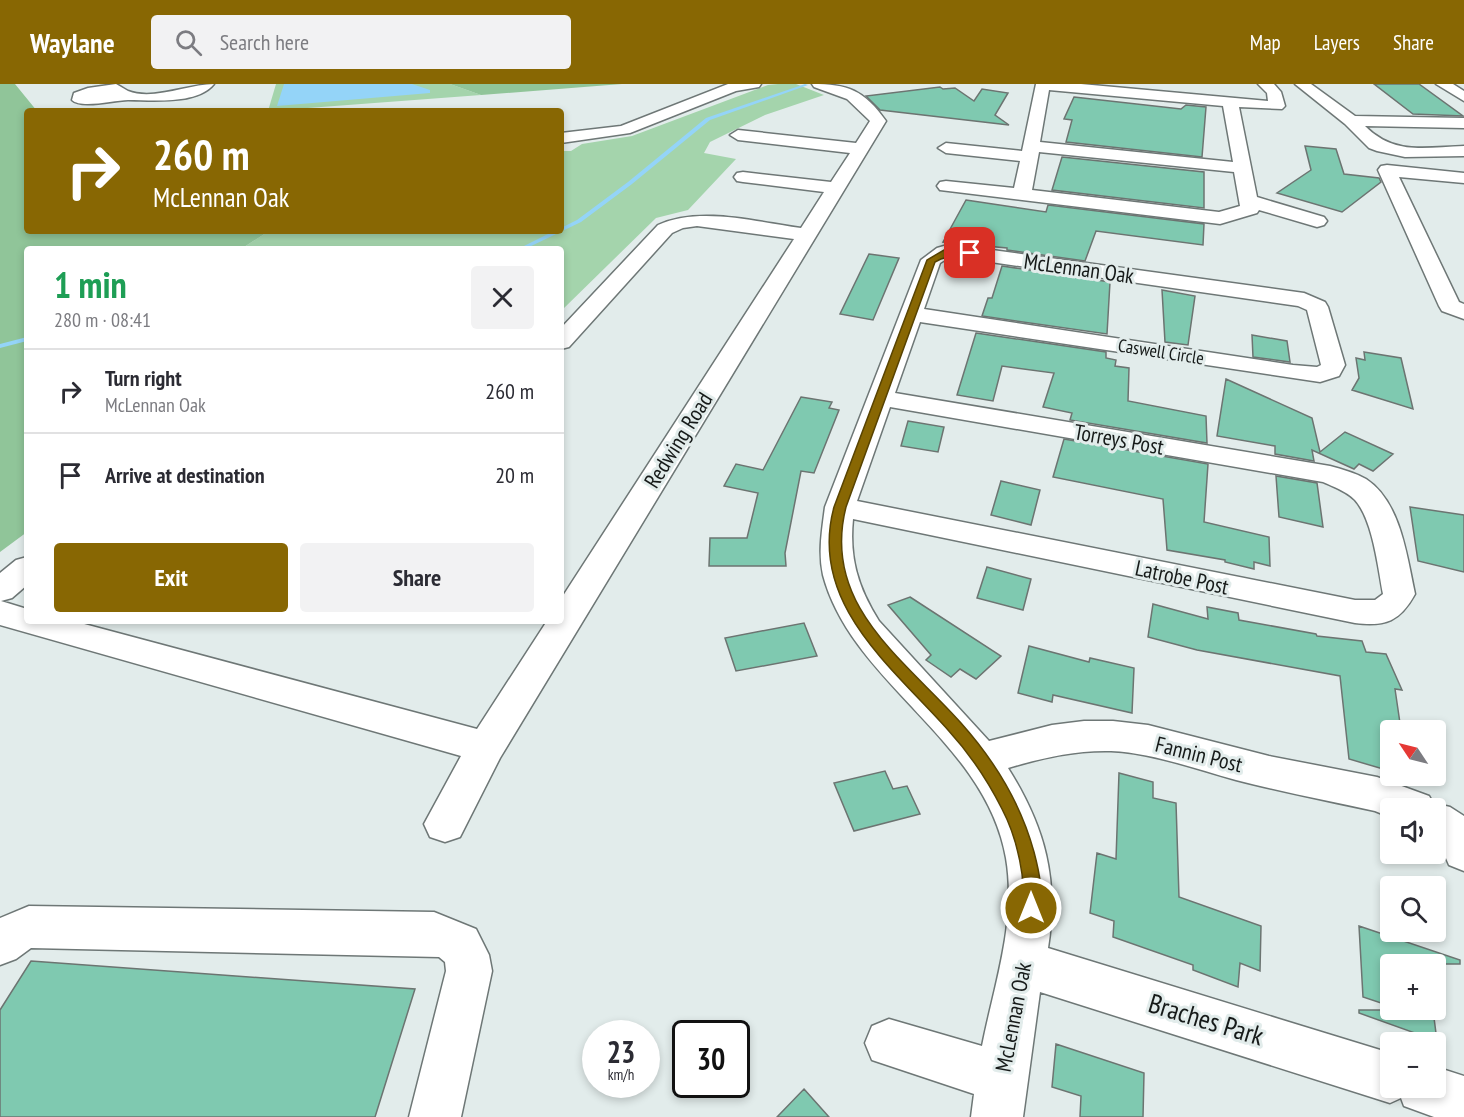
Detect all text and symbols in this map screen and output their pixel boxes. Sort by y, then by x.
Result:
search box [151,15,571,69]
text: Waylane [30,24,115,61]
icon: search [172,26,205,59]
text: Search here [220,28,309,56]
text: Map [1250,29,1281,56]
text: Layers [1314,29,1360,56]
text: Share [1393,29,1434,56]
text: 260 m [153,127,250,182]
icon: right [54,132,132,210]
text: McLennan Oak [153,180,289,214]
pin [944,227,995,278]
icon: arrive [953,236,986,269]
street label: McLennan Oak [1022,246,1136,290]
text: 1 min [54,261,127,308]
button: close [471,266,534,329]
text: 280 m · 08:41 [54,307,151,333]
street label: Caswell Circle [1117,333,1206,370]
text: Turn right [105,364,182,392]
icon: right [54,375,87,408]
text: 260 m [485,377,534,405]
street label: Redwing Road [638,387,718,493]
text: McLennan Oak [105,392,206,418]
street label: Torreys Post [1072,417,1166,461]
icon: arrive [54,459,87,492]
text: Arrive at destination [105,461,265,489]
text: 20 m [495,461,534,489]
button: Exit [54,543,288,612]
button: Share [300,543,534,612]
street label: Latrobe Post [1133,553,1231,601]
north arrow [1380,720,1446,786]
map controls [1380,720,1446,1098]
street label: Fannin Post [1153,730,1245,778]
button: sound [1380,798,1446,864]
position arrow [999,876,1063,940]
button: search [1380,876,1446,942]
button: + [1380,954,1446,1020]
street label: McLennan Oak [989,959,1037,1074]
street label: Braches Park [1145,985,1268,1053]
speed limit sign: 30 [672,1020,750,1098]
text: 23 [607,1032,635,1071]
button: − [1380,1032,1446,1098]
text: km/h [608,1065,634,1084]

